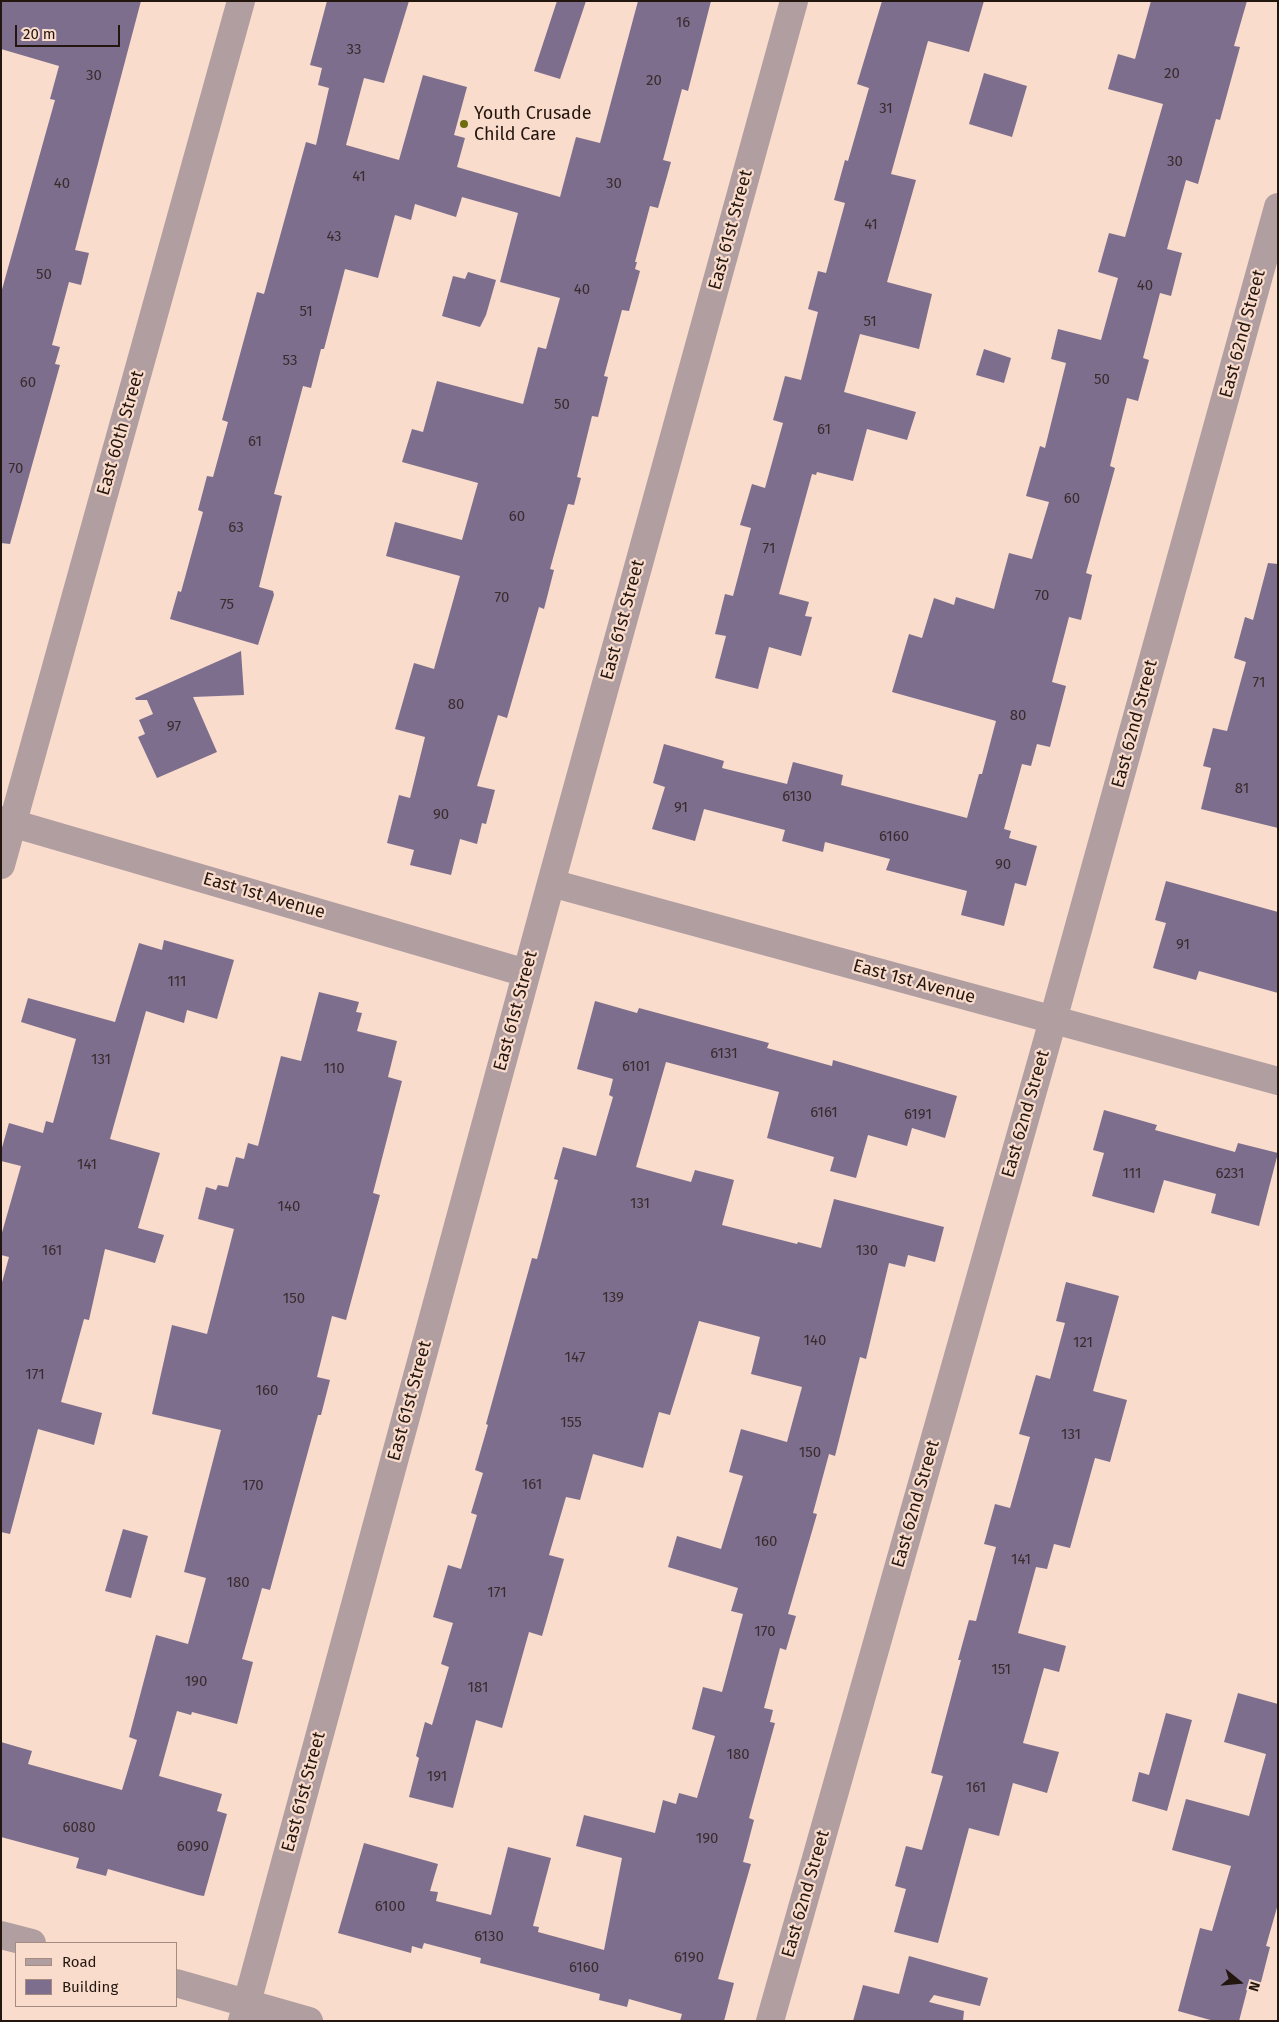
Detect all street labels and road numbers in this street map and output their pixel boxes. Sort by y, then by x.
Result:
street label: East 61st Street [705,167,757,293]
street label: East 62nd Street [1215,268,1271,400]
street label: East 60th Street [93,368,149,498]
street label: East 61st Street [597,557,649,683]
street label: East 62nd Street [1107,658,1163,790]
street label: East 1st Avenue [201,868,327,924]
street label: East 61st Street [490,948,542,1074]
street label: East 1st Avenue [850,955,978,1009]
street label: East 62nd Street [997,1048,1055,1180]
street label: East 61st Street [384,1338,436,1464]
street label: East 62nd Street [887,1438,945,1570]
street label: East 61st Street [278,1729,330,1855]
street label: East 62nd Street [777,1828,835,1960]

